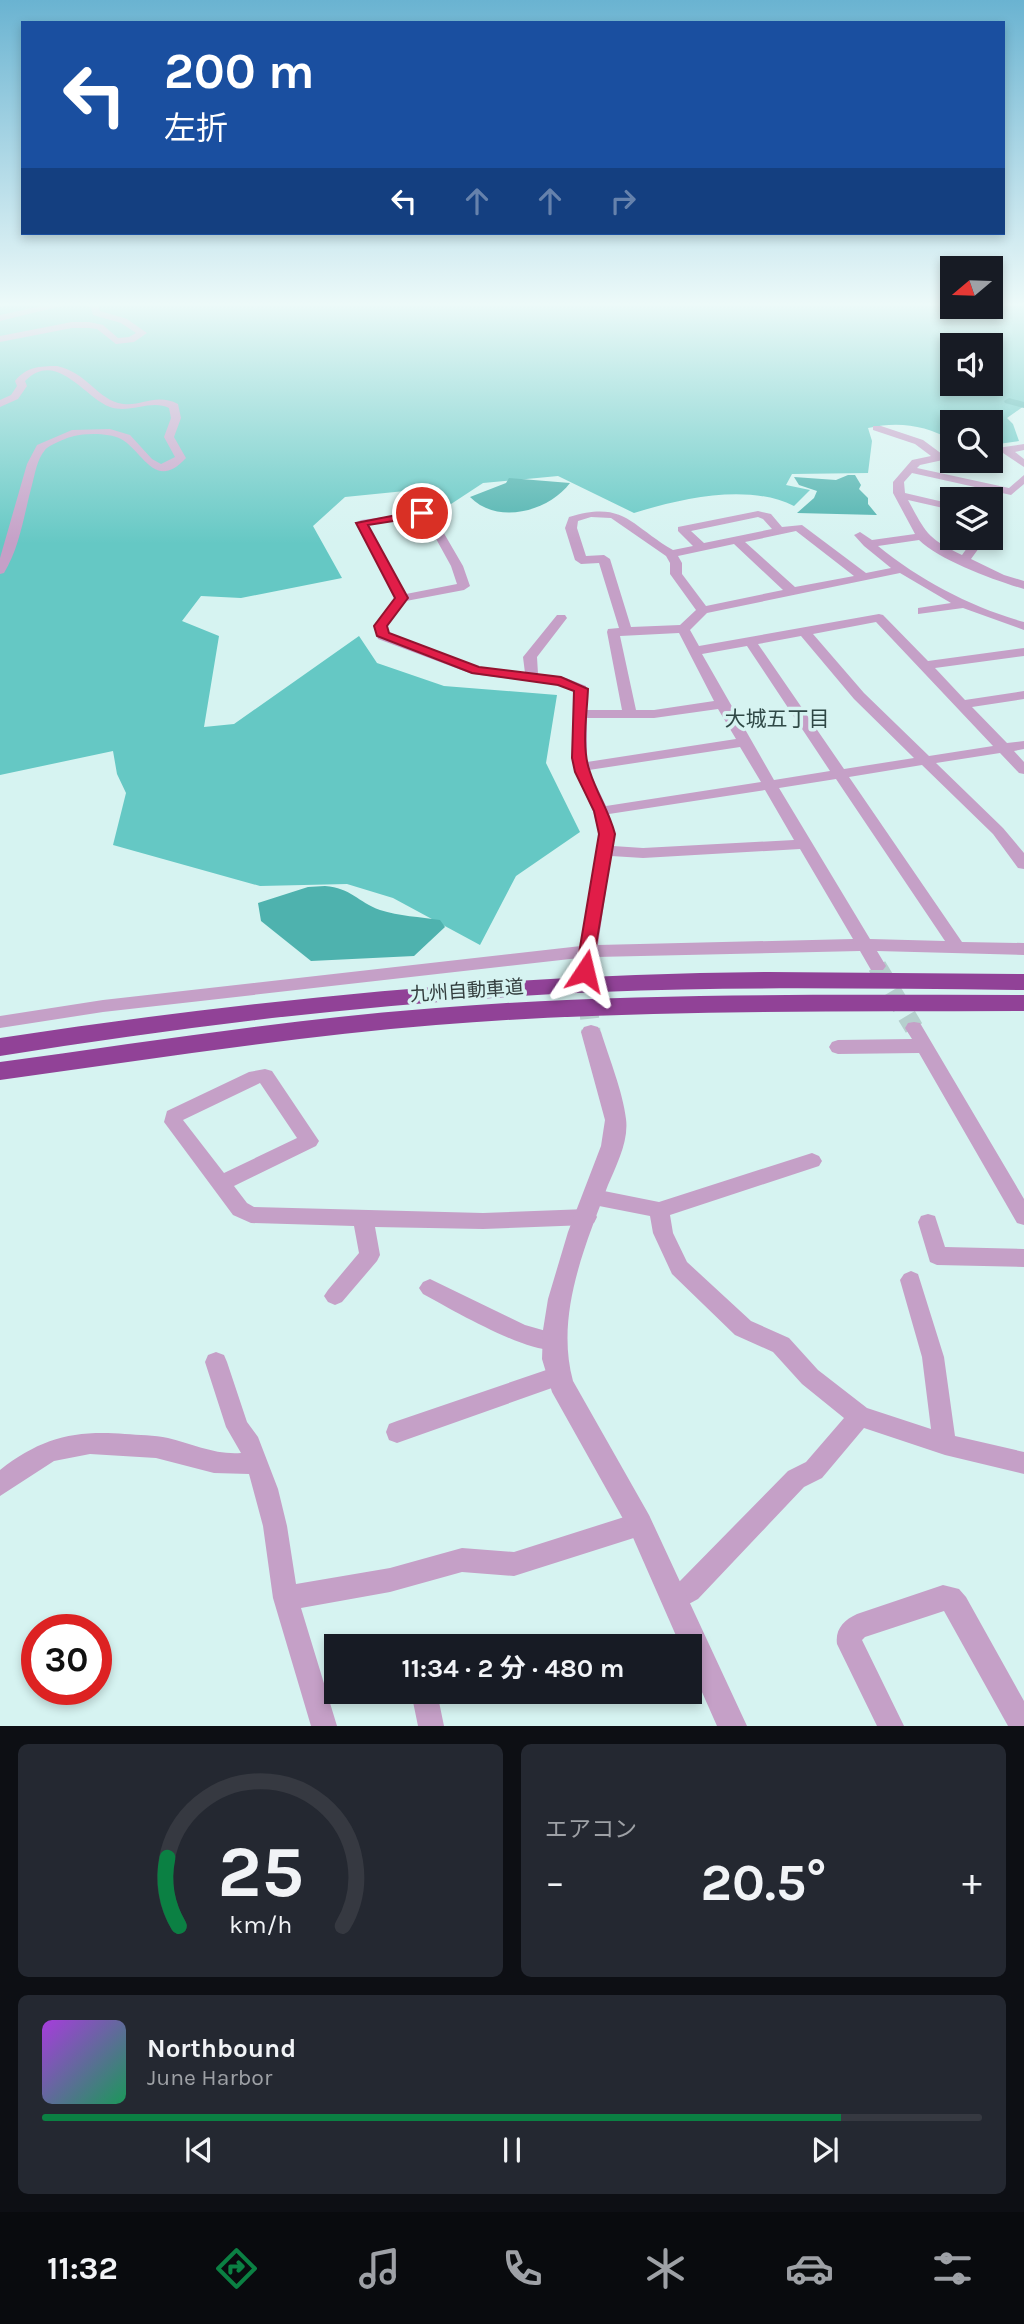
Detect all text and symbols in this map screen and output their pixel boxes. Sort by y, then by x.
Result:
text: 200 m [164,43,315,100]
icon: left [49,49,140,140]
text: 左折 [164,110,228,147]
icon: left [385,182,423,220]
icon: ahead [458,182,496,220]
icon: ahead [531,182,569,220]
icon: right [604,182,642,220]
north arrow [940,256,1003,318]
map controls [940,256,1003,550]
button: sound [940,333,1003,396]
button: search [940,410,1003,473]
pin [392,483,452,543]
button: layers [940,487,1003,550]
icon: arrive [403,494,441,532]
district label: 大城五丁目 [725,707,830,731]
position arrow [548,934,622,1008]
street label: 九州自動車道 [409,976,525,1006]
speed limit sign: 30 [21,1614,112,1705]
text: 11:34 · 2 分 · 480 m [402,1653,624,1684]
text: エアコン [545,1816,637,1843]
text: 25 [217,1830,304,1915]
text: 20.5° [701,1852,827,1913]
text: − [545,1860,565,1905]
text: + [962,1860,982,1905]
text: km/h [229,1910,292,1939]
text: Northbound [147,2033,296,2064]
text: June Harbor [147,2064,272,2091]
icon: previous [180,2131,218,2169]
icon: pause [493,2131,531,2169]
icon: next [806,2131,844,2169]
icon: directions [212,2244,261,2293]
icon: music [355,2244,404,2293]
icon: phone [498,2244,547,2293]
icon: climate [641,2244,690,2293]
icon: car [785,2244,834,2293]
icon: filters [928,2244,977,2293]
text: 11:32 [47,2250,118,2287]

